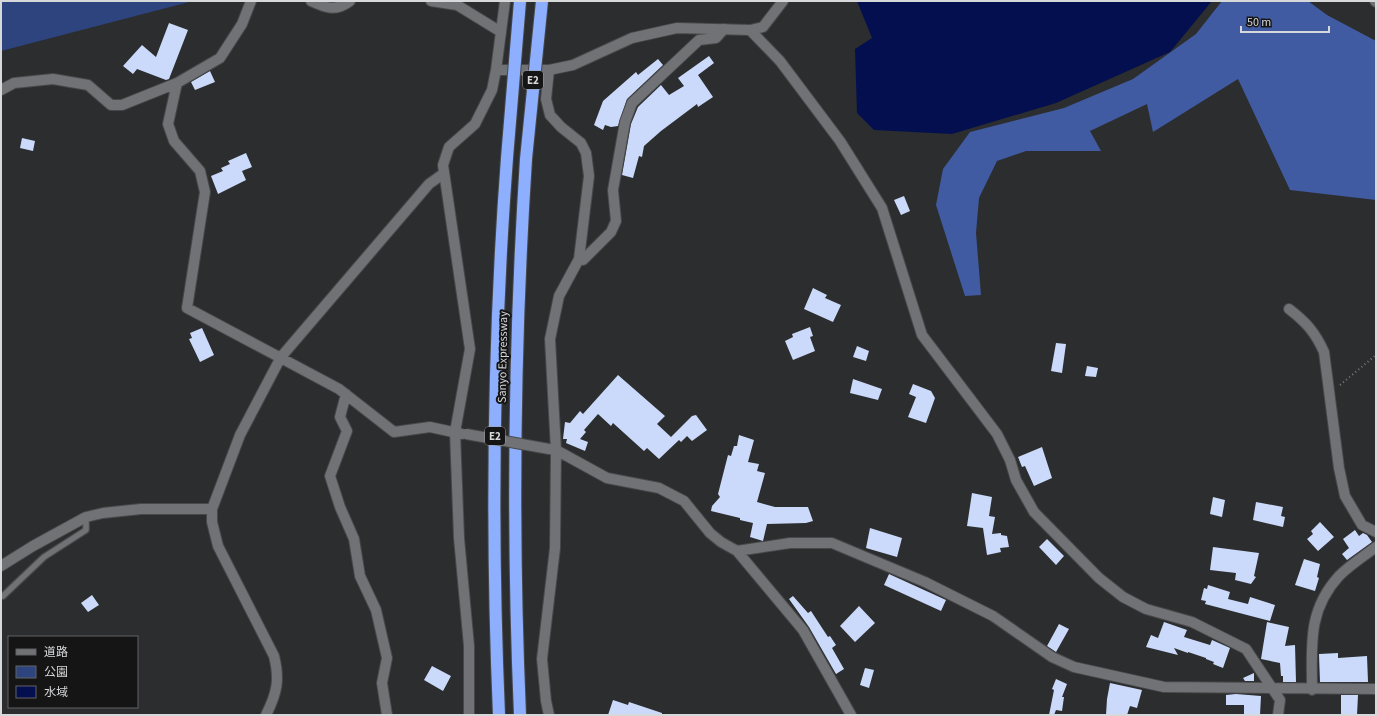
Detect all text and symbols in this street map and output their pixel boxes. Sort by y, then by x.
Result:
scale bar [1241,8,1329,34]
text: 50 m [1247,14,1271,31]
road number: E2 [523,71,543,89]
street label: Sanyo Expressway [494,311,512,403]
road number: E2 [485,427,505,445]
legend [8,636,138,708]
text: 道路 [44,644,68,661]
text: 公園 [44,664,68,681]
text: 水域 [44,684,68,701]

